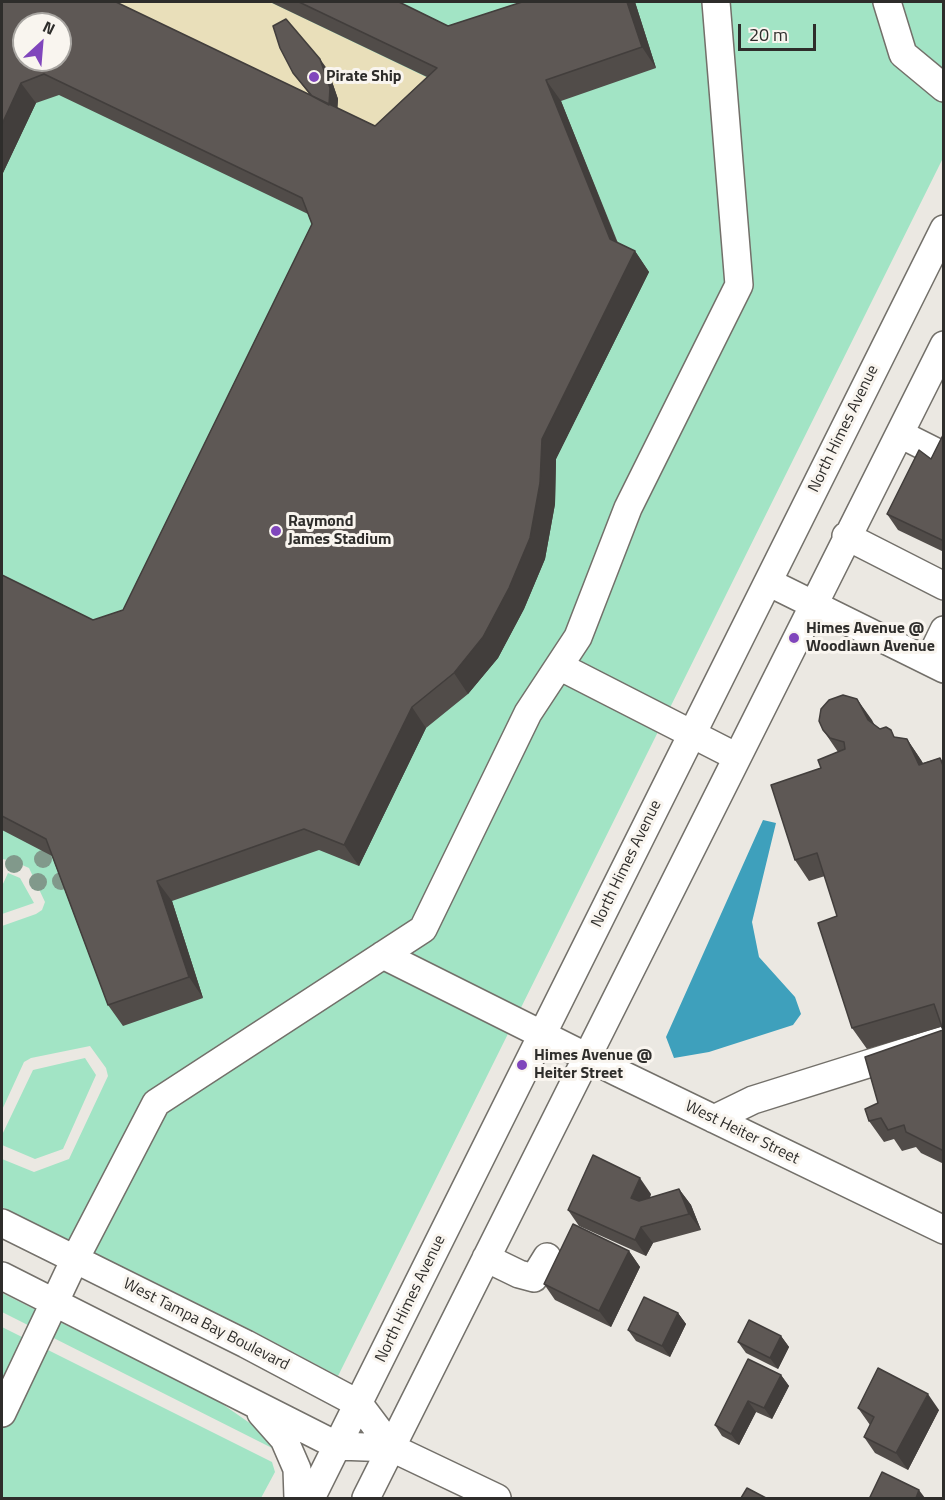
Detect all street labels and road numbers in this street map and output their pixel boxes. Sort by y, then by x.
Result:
street label: North Himes Avenue [805,362,883,496]
street label: North Himes Avenue [588,797,666,931]
street label: West Heiter Street [682,1097,802,1169]
street label: North Himes Avenue [372,1232,450,1366]
street label: West Tampa Bay Boulevard [120,1275,292,1375]

